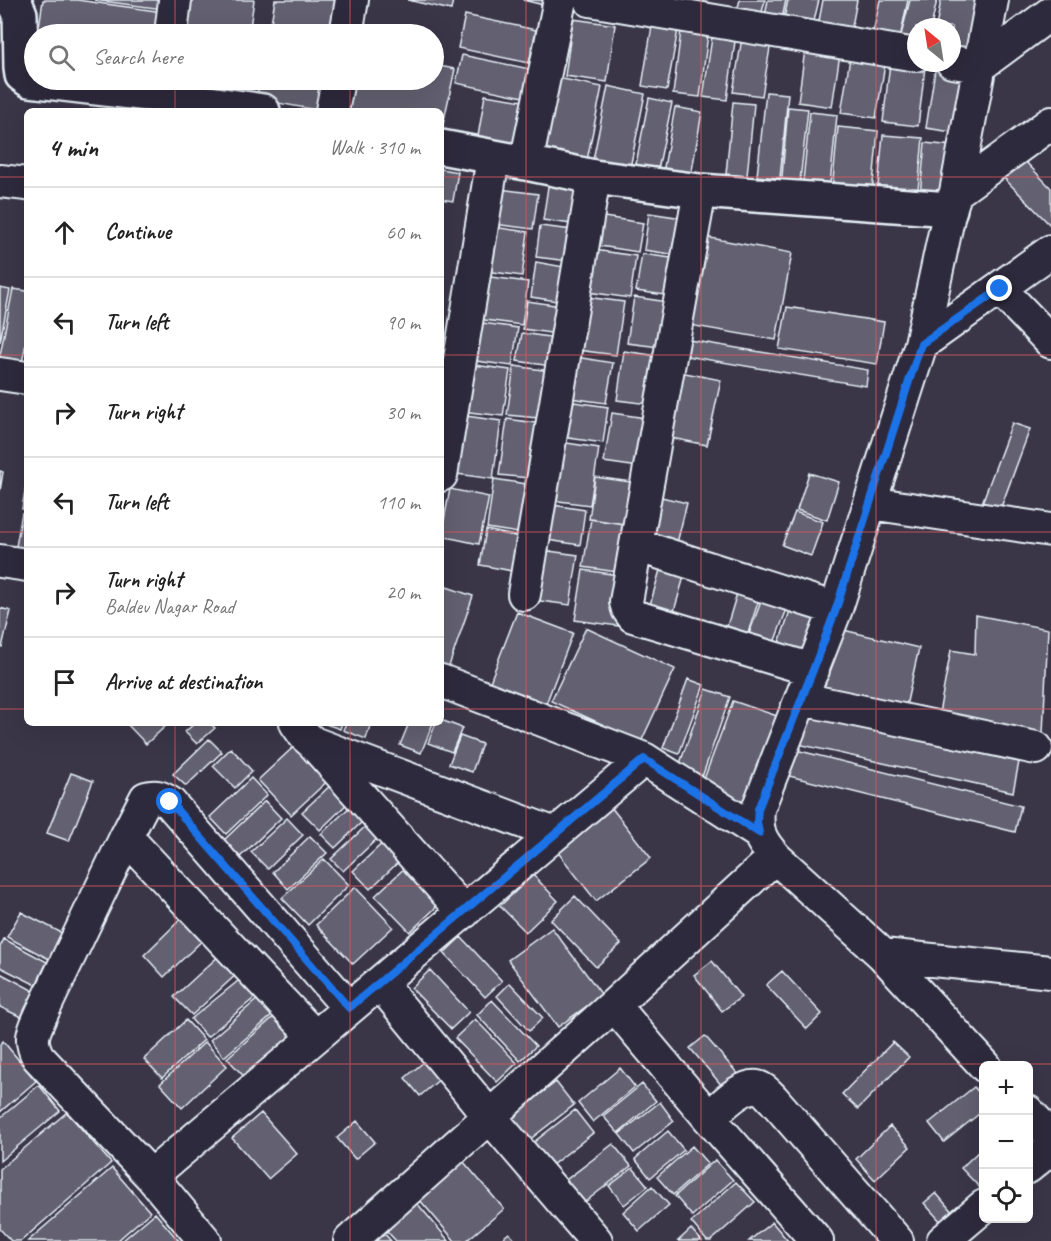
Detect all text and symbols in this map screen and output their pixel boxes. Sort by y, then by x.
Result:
north arrow [907,18,961,72]
search box [24,24,444,90]
icon: search [45,41,78,74]
text: Search here [93,43,183,71]
text: 4 min [48,131,98,164]
text: Walk · 310 m [330,135,420,160]
icon: ahead [48,216,81,249]
text: Continue [105,218,171,246]
text: 60 m [386,220,420,245]
route end [986,275,1012,301]
icon: left [48,306,81,339]
text: Turn left [105,308,169,336]
text: 90 m [386,310,420,335]
icon: right [48,396,81,429]
text: Turn right [105,398,182,426]
text: 30 m [386,400,420,425]
icon: left [48,486,81,519]
text: Turn left [105,488,169,516]
text: 110 m [377,490,420,515]
text: Turn right [105,566,182,594]
icon: right [48,576,81,609]
text: 20 m [386,580,420,605]
text: Baldev Nagar Road [105,594,234,619]
icon: arrive [48,666,81,699]
text: Arrive at destination [105,668,262,696]
route start [156,788,182,814]
map controls [979,1061,1033,1223]
button: + [979,1061,1033,1115]
button: − [979,1115,1033,1169]
button: locate [979,1169,1033,1223]

